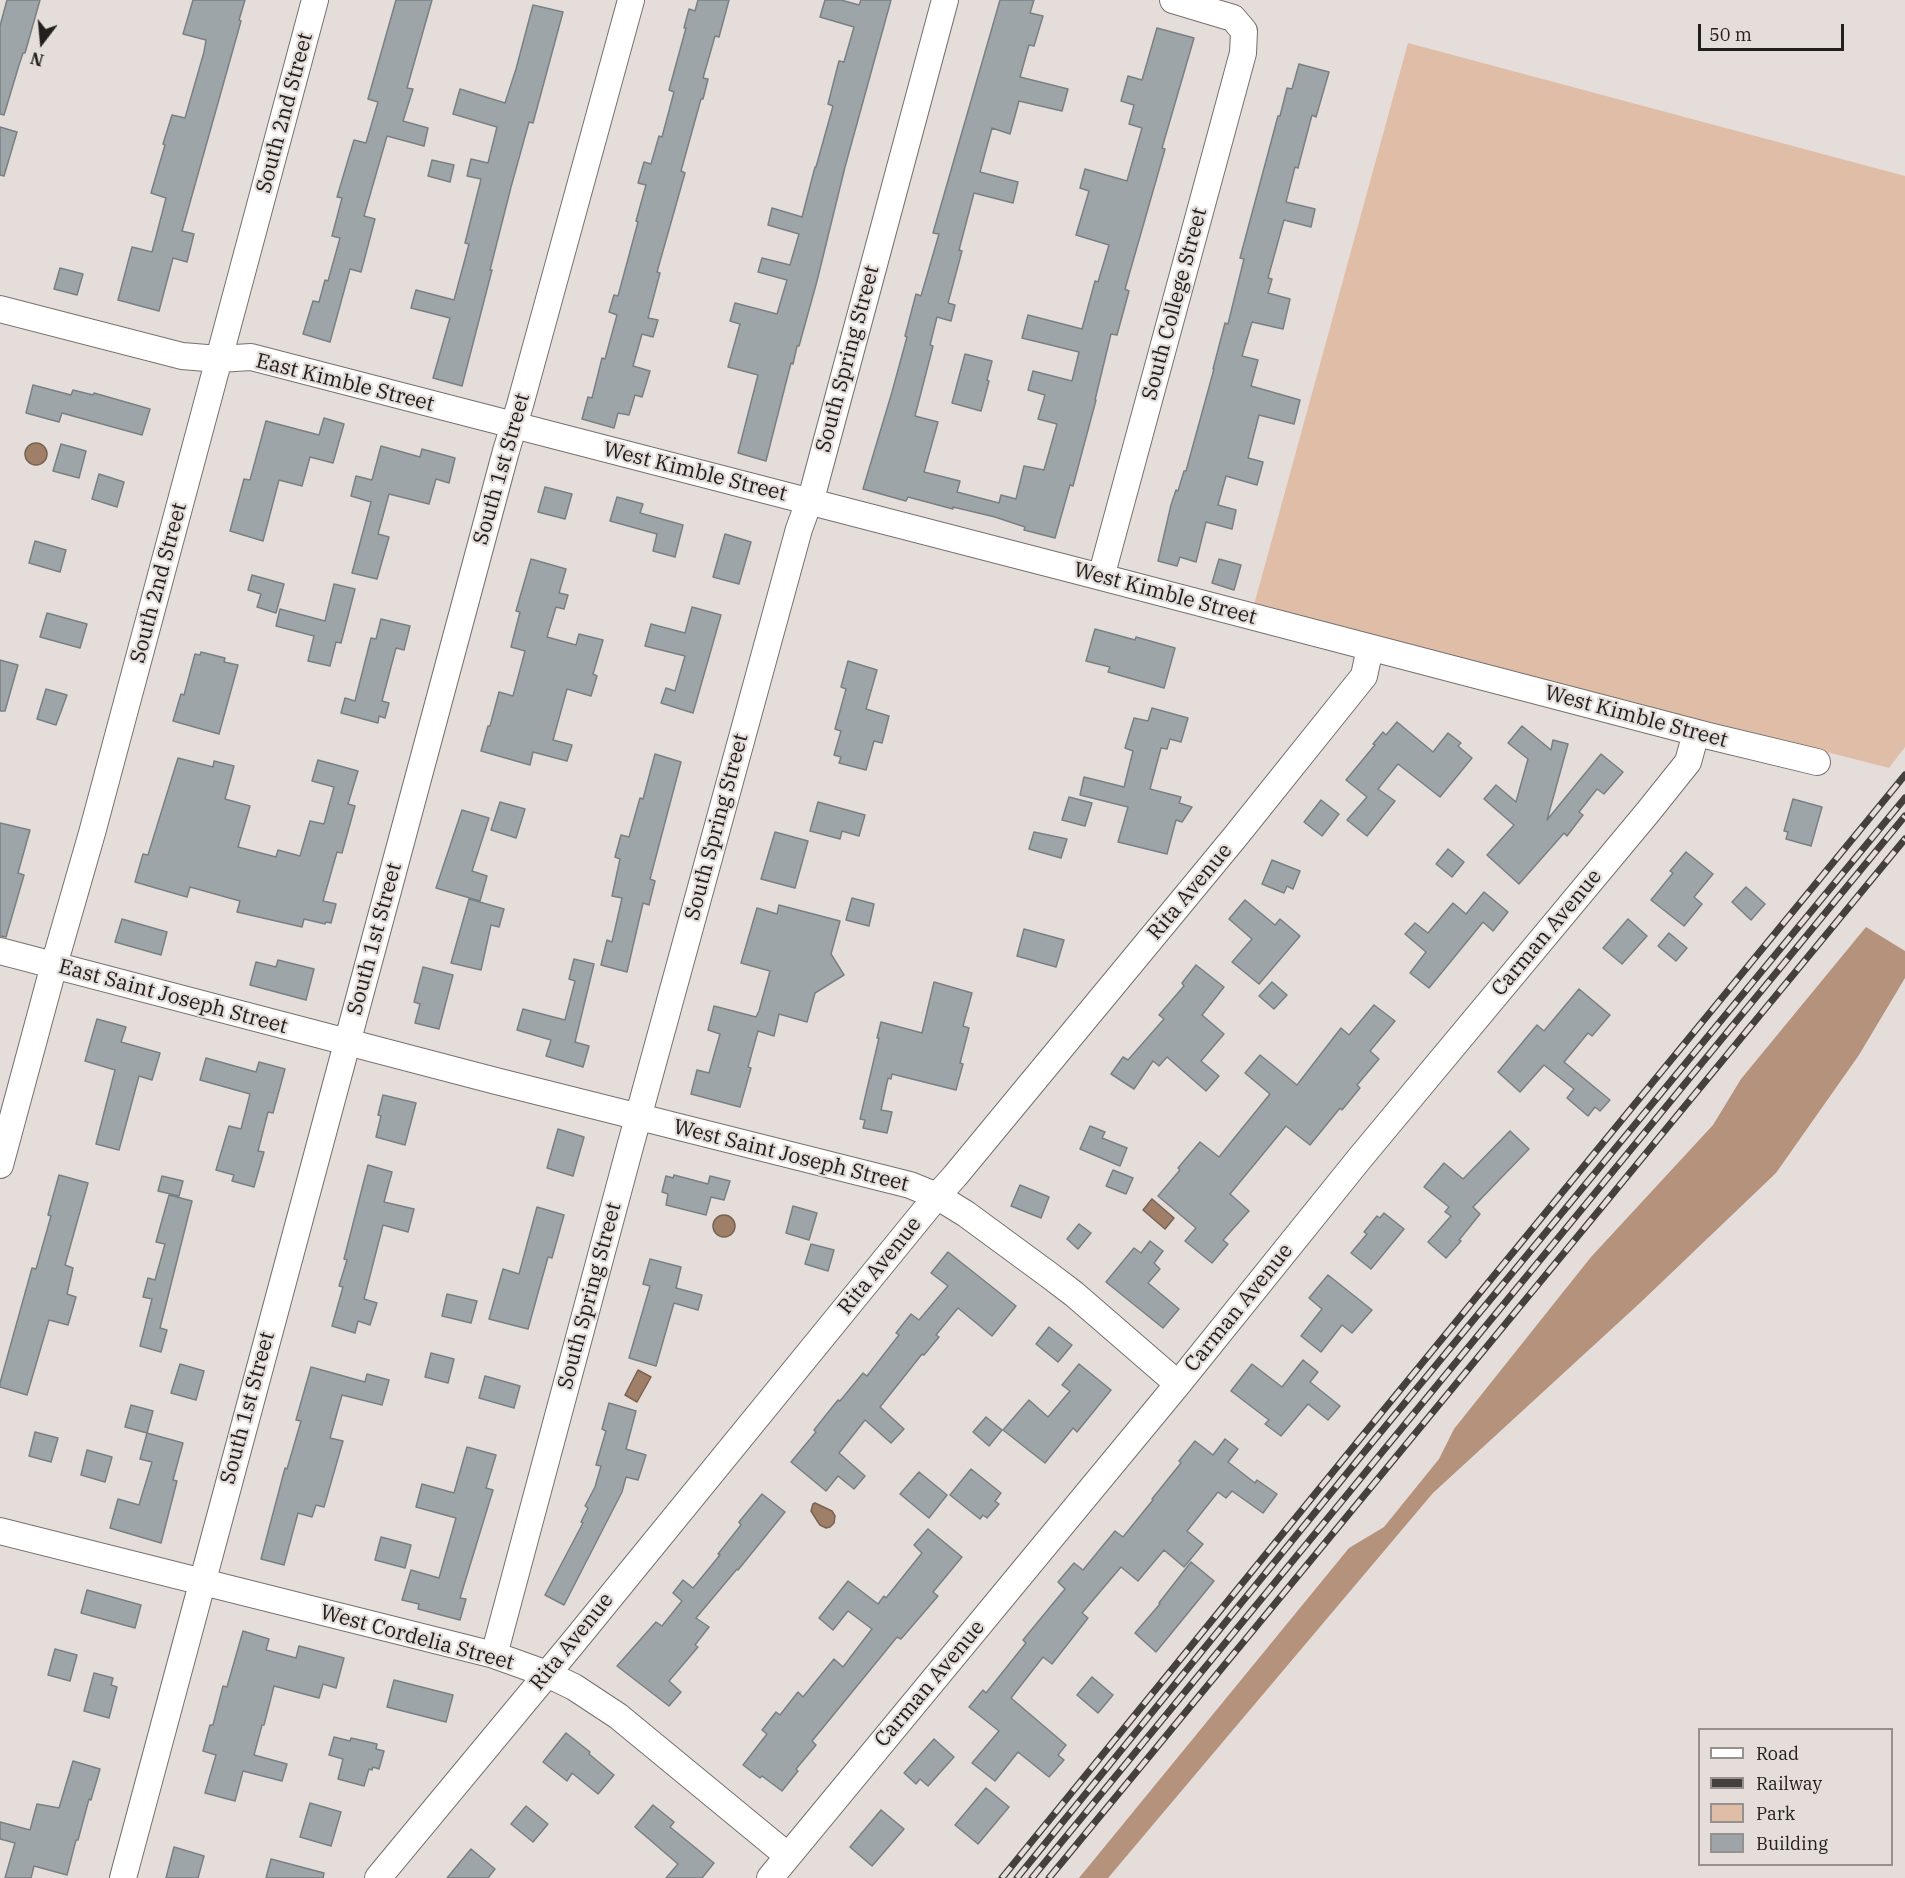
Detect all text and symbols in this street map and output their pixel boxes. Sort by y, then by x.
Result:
north arrow [12,12,72,72]
scale bar [1701,12,1846,50]
text: 50 m [1709,23,1752,46]
street label: South 2nd Street [251,30,319,196]
text: N [28,48,46,71]
street label: South College Street [1137,205,1213,403]
street label: South Spring Street [811,263,885,455]
street label: East Kimble Street [253,349,437,417]
street label: South 1st Street [468,390,536,548]
street label: West Kimble Street [601,437,789,507]
street label: South 2nd Street [125,500,193,666]
street label: West Kimble Street [1071,557,1259,631]
street label: West Kimble Street [1542,680,1730,754]
street label: South Spring Street [680,731,754,923]
street label: Rita Avenue [1142,839,1238,945]
street label: South 1st Street [343,860,407,1018]
street label: Carman Avenue [1487,864,1607,1002]
street label: East Saint Joseph Street [56,954,290,1040]
street label: West Saint Joseph Street [671,1115,911,1197]
street label: South Spring Street [553,1200,627,1392]
street label: Rita Avenue [833,1212,927,1320]
street label: Carman Avenue [1180,1239,1298,1377]
street label: South 1st Street [216,1329,280,1487]
street label: Rita Avenue [525,1588,619,1696]
street label: West Cordelia Street [317,1600,517,1676]
street label: Carman Avenue [870,1615,990,1753]
legend [1698,1728,1893,1866]
text: Road [1756,1742,1799,1765]
text: Railway [1756,1772,1822,1795]
text: Park [1756,1802,1795,1825]
text: Building [1756,1832,1828,1855]

